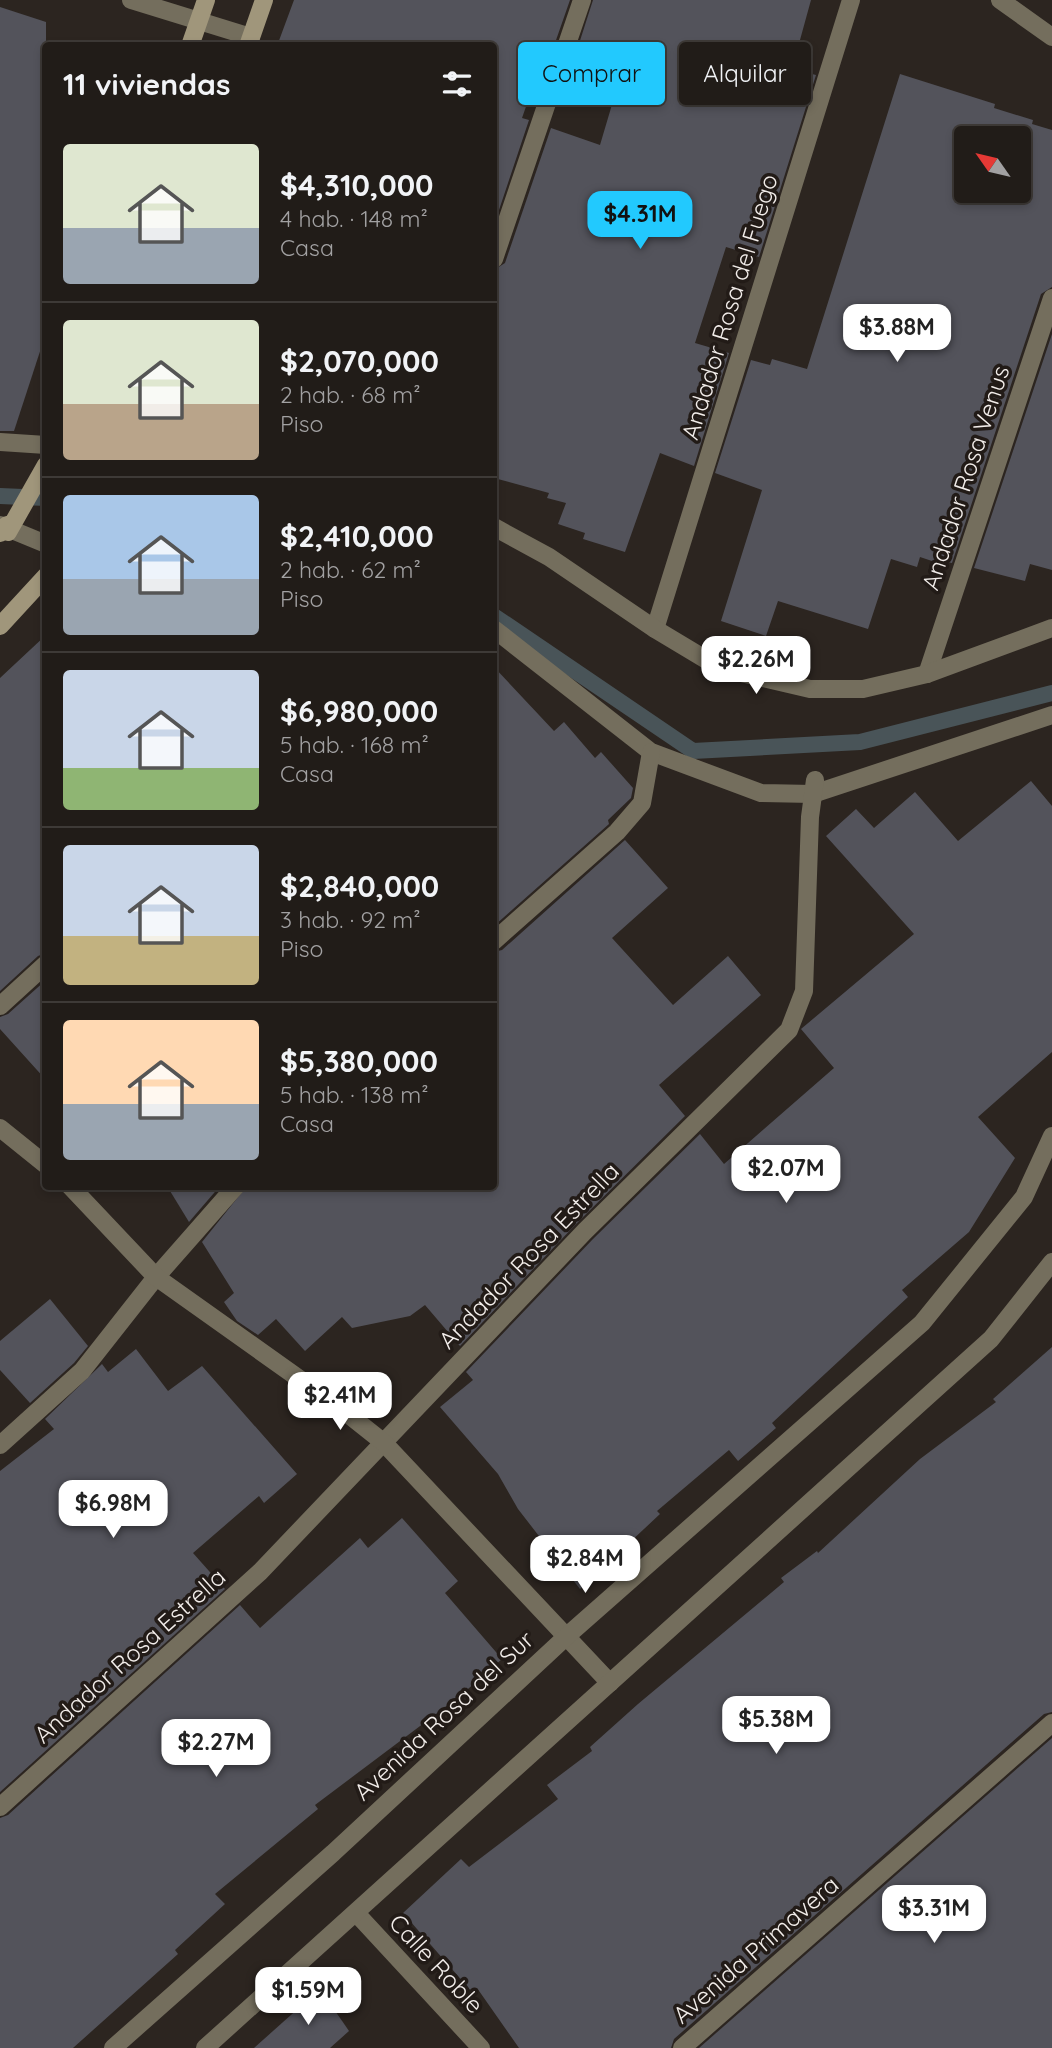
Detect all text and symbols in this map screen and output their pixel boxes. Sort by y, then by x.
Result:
chip: Comprar [518,42,665,105]
chip: Alquilar [679,42,811,105]
text: 11 viviendas [63,65,230,103]
icon: filters [438,65,476,103]
north arrow [954,126,1031,203]
map controls [954,126,1031,203]
text: $4,310,000 [280,166,434,204]
street label: Andador Rosa del Fuego [674,170,784,443]
icon: home [119,172,203,256]
pin: $4.31M [583,191,697,251]
text: $4.31M [603,199,677,228]
text: 4 hab. · 148 m² [280,204,428,233]
text: Casa [280,233,334,262]
pin: $3.88M [840,304,954,364]
text: $3.88M [859,312,935,341]
text: $2,070,000 [280,342,439,380]
icon: home [119,348,203,432]
street label: Andador Rosa Venus [915,362,1015,594]
text: 2 hab. · 68 m² [280,380,421,409]
text: Piso [280,409,323,438]
text: $2,410,000 [280,517,434,555]
icon: home [119,523,203,607]
text: 2 hab. · 62 m² [280,555,421,584]
text: Piso [280,584,323,613]
pin: $2.26M [699,636,813,696]
text: $2.26M [717,644,795,673]
text: $6,980,000 [280,692,438,730]
icon: home [119,698,203,782]
text: 5 hab. · 168 m² [280,730,429,759]
text: Casa [280,759,334,788]
text: $2,840,000 [280,867,439,905]
icon: home [119,873,203,957]
text: 3 hab. · 92 m² [280,905,421,934]
text: Piso [280,934,323,963]
text: $5,380,000 [280,1042,438,1080]
icon: home [119,1048,203,1132]
text: 5 hab. · 138 m² [280,1080,429,1109]
text: Casa [280,1109,334,1138]
pin: $2.07M [729,1146,843,1205]
text: $2.07M [747,1153,825,1182]
street label: Andador Rosa Estrella [432,1156,625,1355]
pin: $2.41M [283,1372,397,1432]
text: $2.41M [304,1380,376,1409]
pin: $6.98M [56,1480,170,1540]
text: $6.98M [75,1488,151,1517]
pin: $2.84M [528,1536,642,1595]
text: $2.84M [546,1543,624,1572]
street label: Andador Rosa Estrella [27,1561,231,1749]
street label: Avenida Rosa del Sur [347,1624,540,1806]
pin: $5.38M [719,1696,833,1756]
text: $5.38M [738,1704,814,1733]
pin: $2.27M [159,1720,273,1779]
text: $2.27M [177,1727,255,1756]
street label: Avenida Primavera [666,1869,844,2029]
pin: $3.31M [877,1885,991,1945]
text: $3.31M [898,1893,970,1922]
street label: Calle Roble [383,1907,490,2019]
pin: $1.59M [251,1968,365,2027]
text: $1.59M [271,1975,345,2004]

